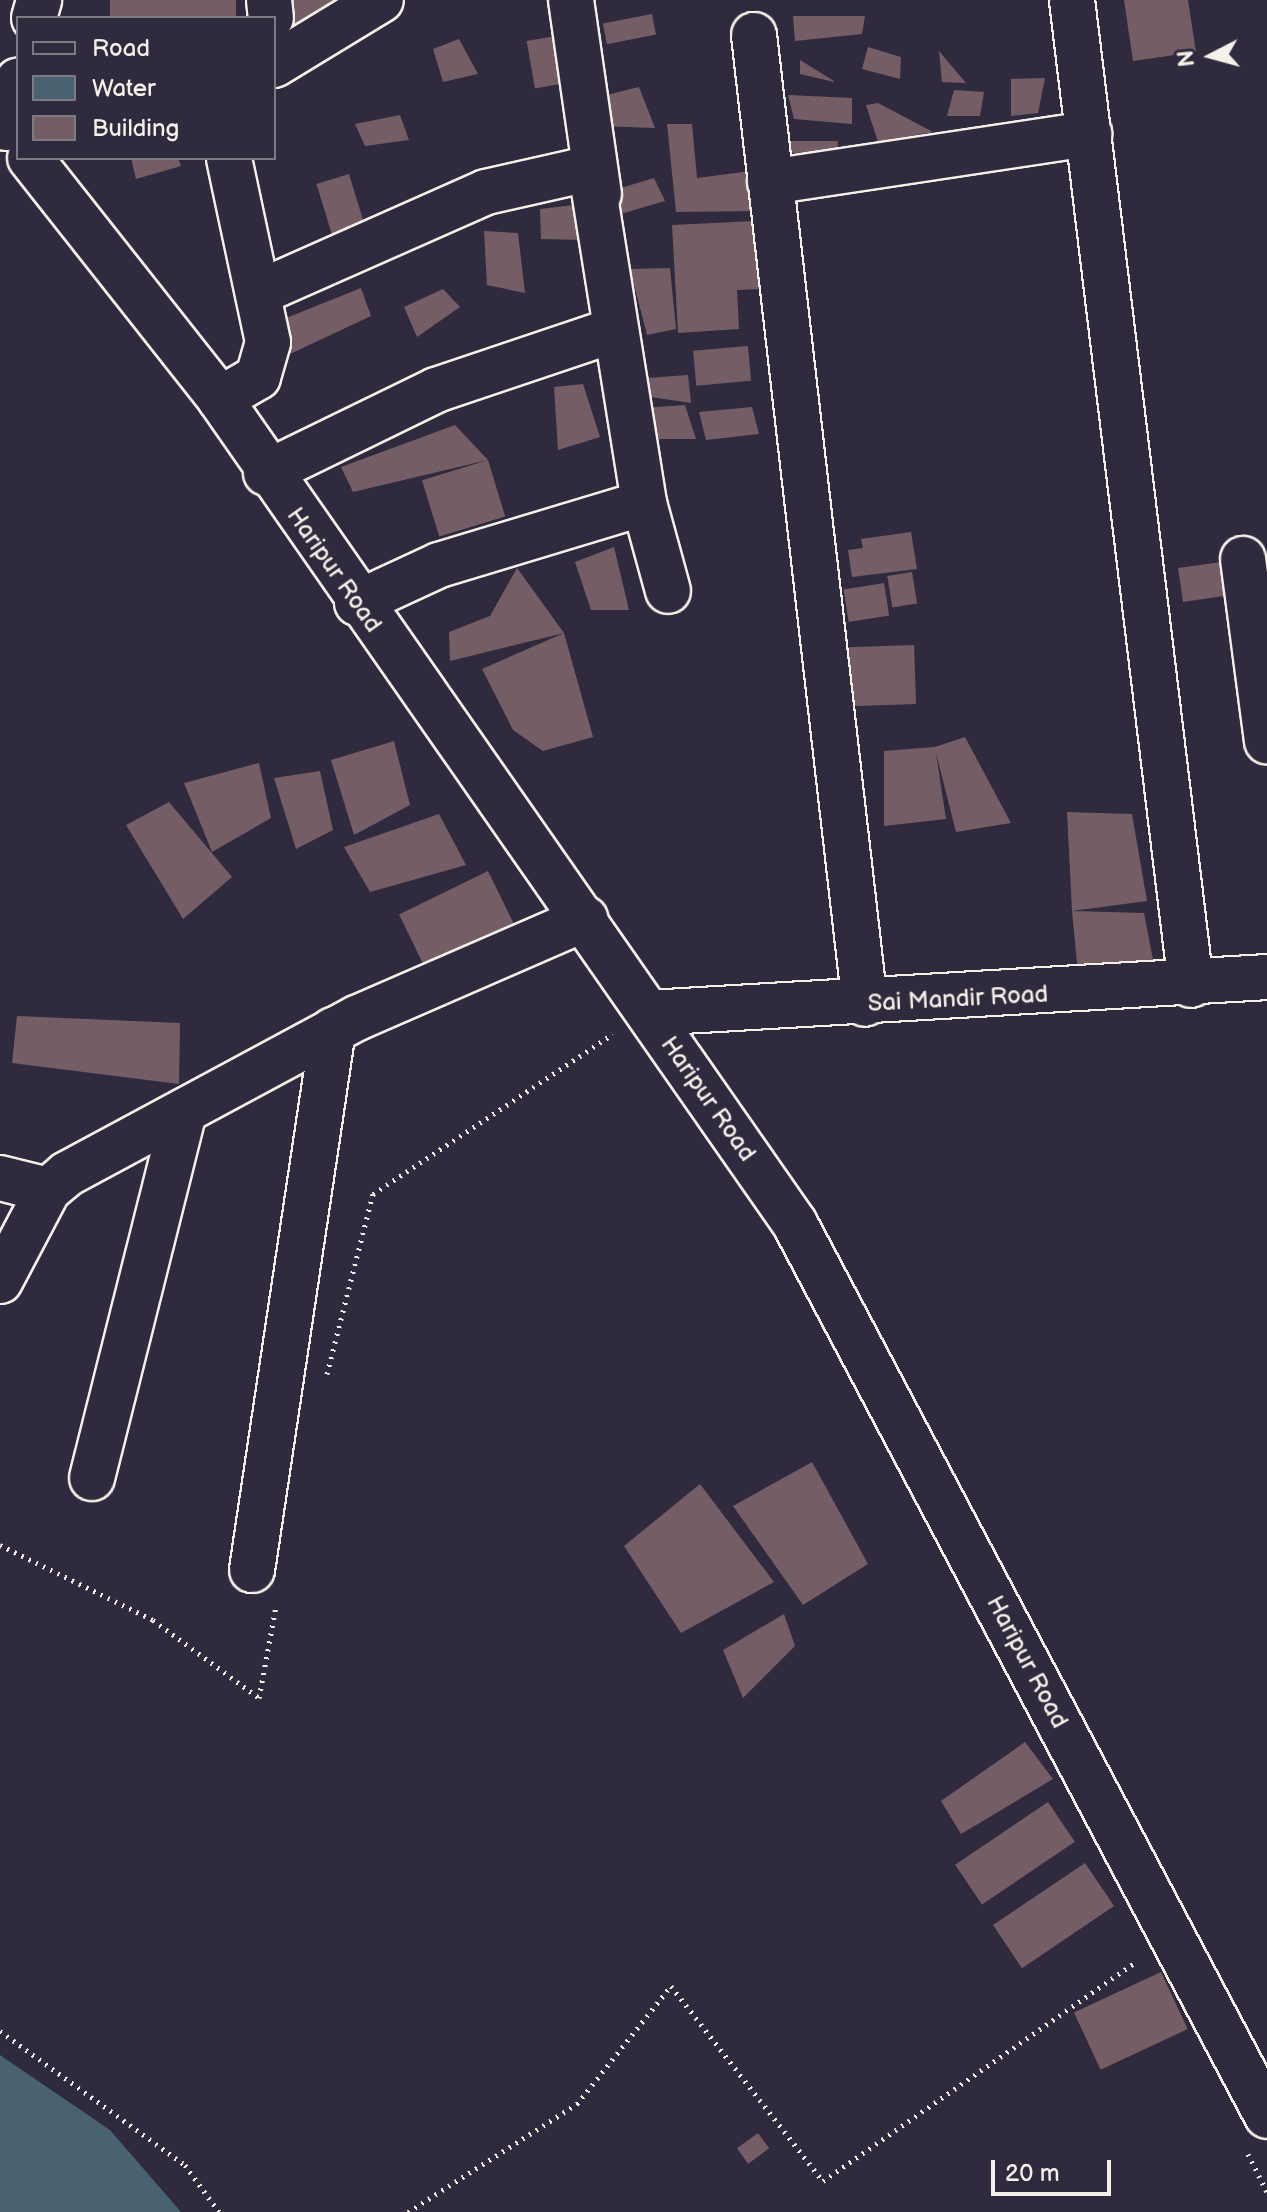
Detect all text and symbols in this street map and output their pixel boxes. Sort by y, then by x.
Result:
legend [16,16,276,160]
north arrow [1171,16,1251,96]
text: Road [92,34,150,63]
text: N [1172,49,1201,68]
text: Water [92,74,156,103]
text: Building [92,114,179,143]
street label: Haripur Road [280,502,388,638]
street label: Sai Mandir Road [867,980,1049,1018]
street label: Haripur Road [654,1031,762,1167]
street label: Haripur Road [980,1591,1074,1733]
scale bar [995,2144,1115,2194]
text: 20 m [1005,2159,1060,2188]

